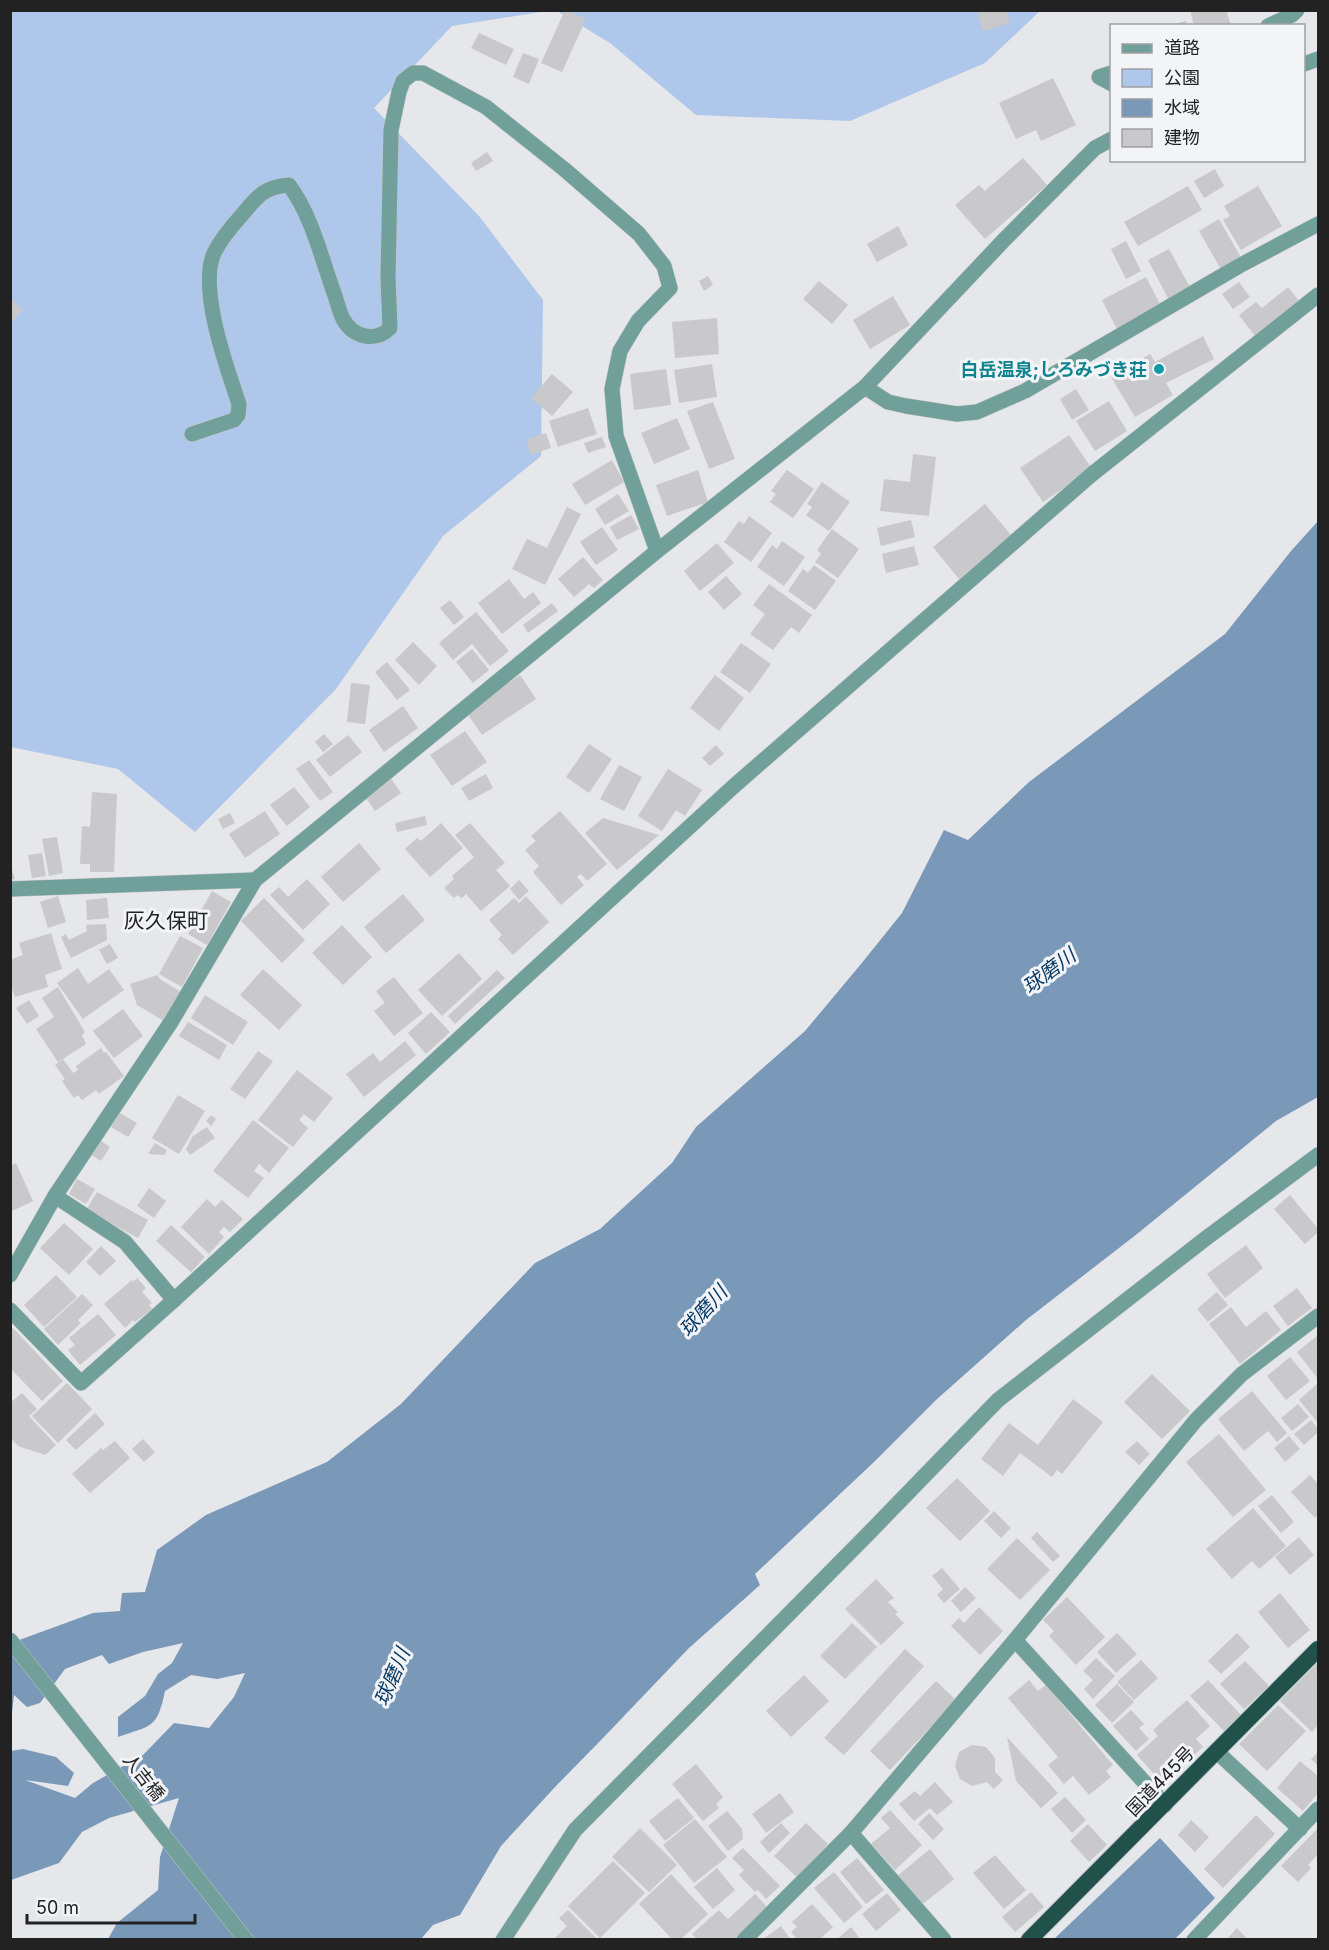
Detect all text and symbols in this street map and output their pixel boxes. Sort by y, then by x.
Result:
legend [1110,24,1305,162]
text: 道路 [1164,37,1200,58]
text: 公園 [1164,67,1200,88]
text: 水域 [1164,97,1200,118]
text: 建物 [1164,127,1200,148]
place label: 白岳温泉;しろみづき荘 [961,359,1147,380]
marker: 白岳温泉;しろみづき荘 [1152,362,1166,376]
district label: 灰久保町 [124,908,208,933]
water label: 球磨川 [1018,942,1082,999]
water label: 球磨川 [674,1279,733,1341]
water label: 球磨川 [369,1643,416,1709]
street label: 国道445号 [1122,1742,1198,1820]
street label: 人吉橋 [119,1749,169,1805]
scale bar [27,1887,195,1925]
text: 50 m [36,1897,79,1918]

